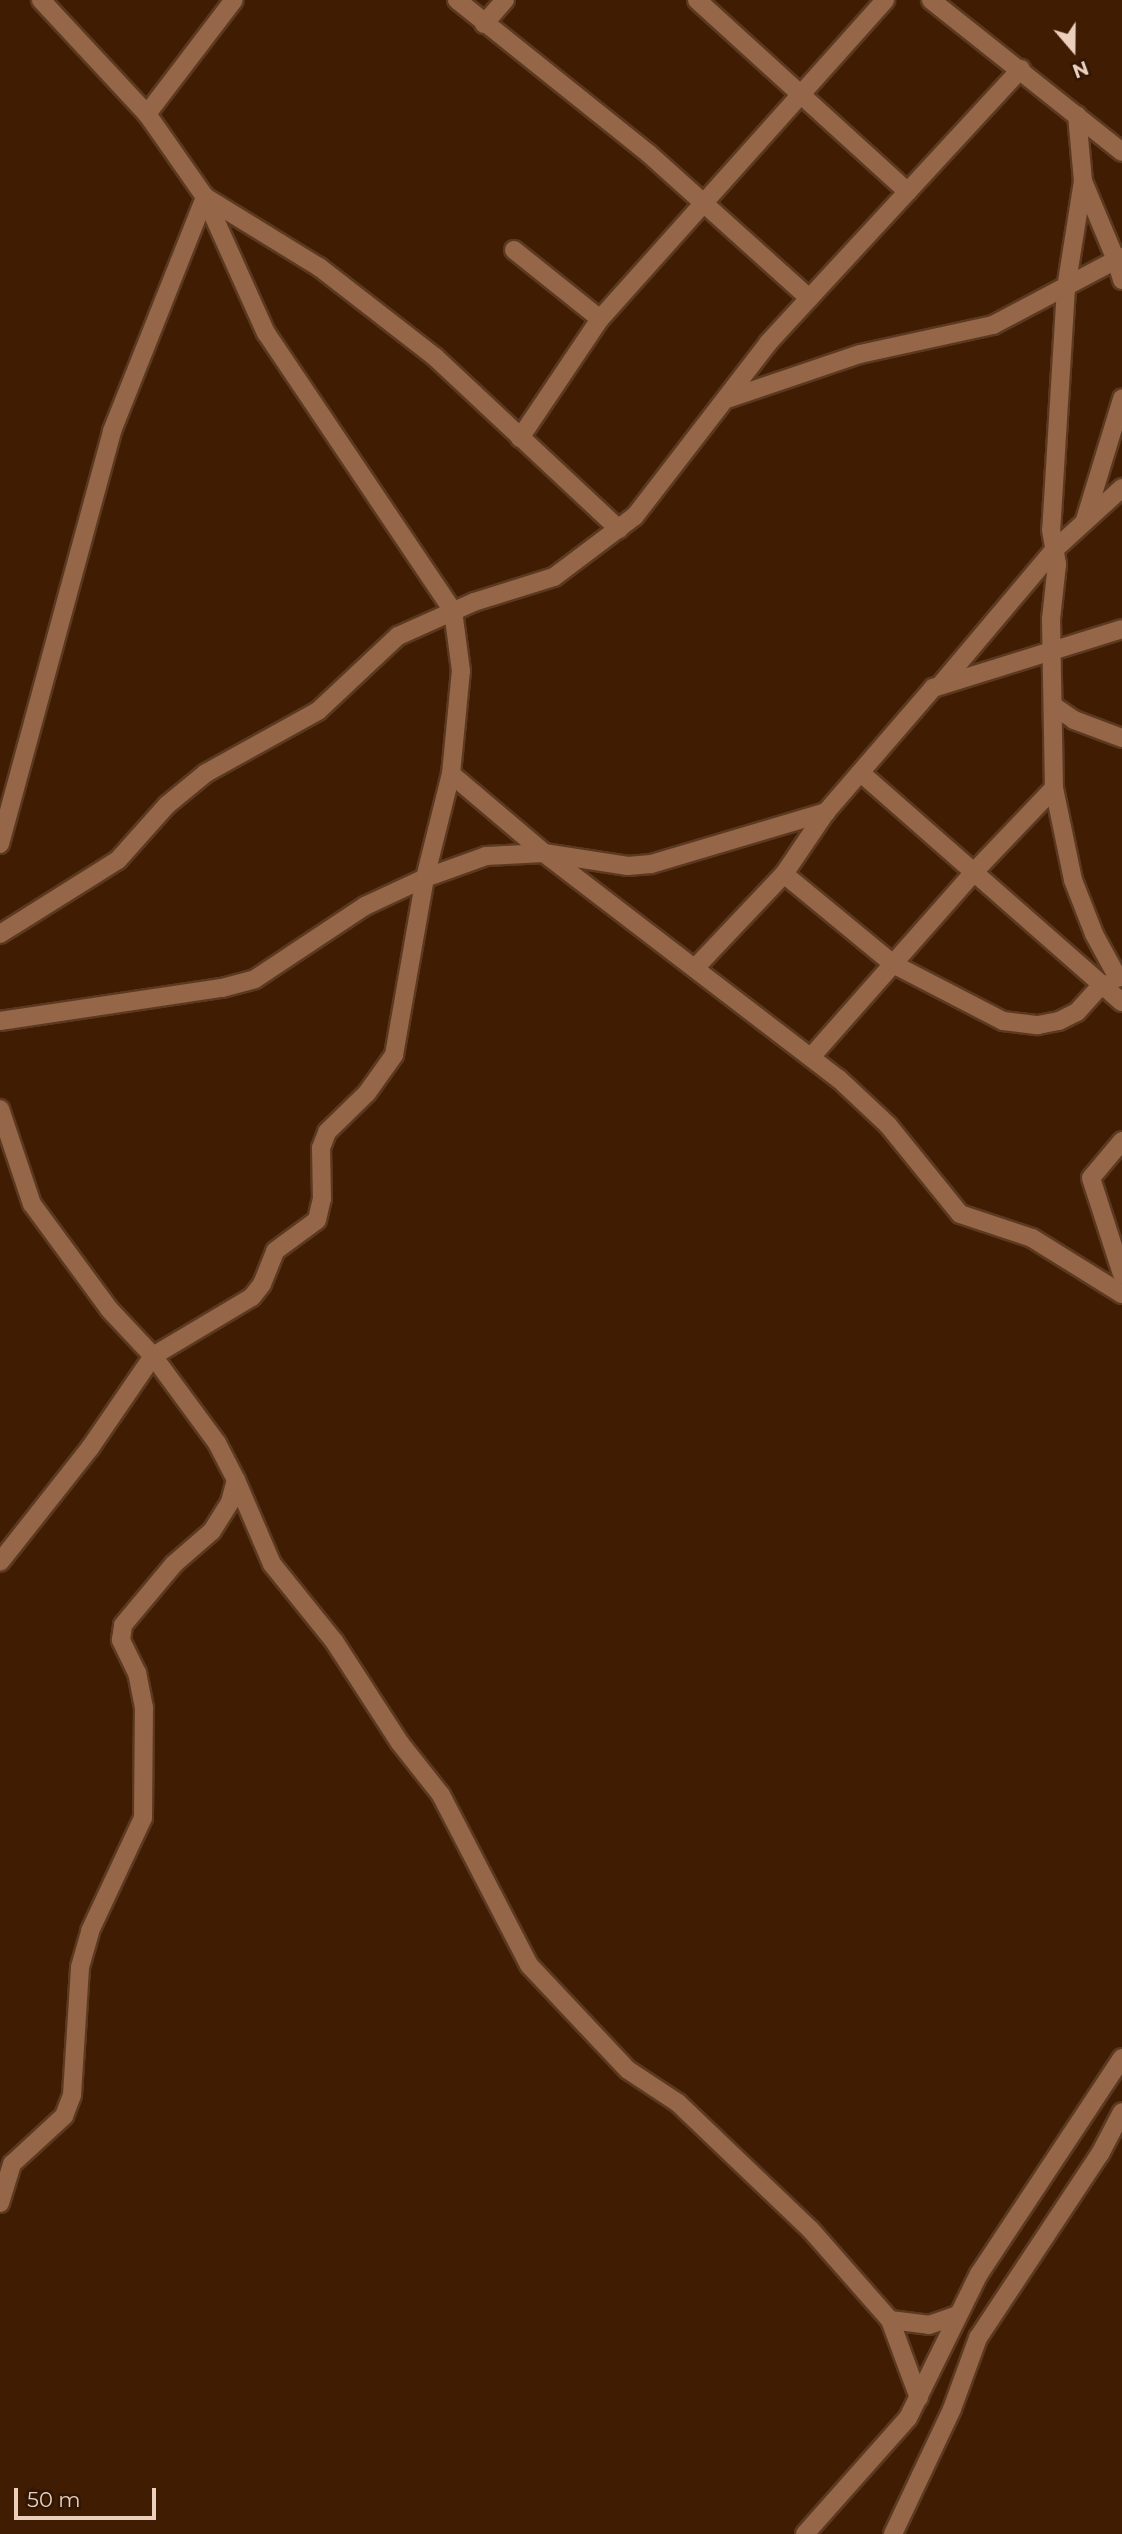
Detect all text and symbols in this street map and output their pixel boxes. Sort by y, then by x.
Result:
north arrow [1038,14,1108,84]
text: N [1069,56,1092,83]
scale bar [18,2474,159,2518]
text: 50 m [27,2487,81,2512]

